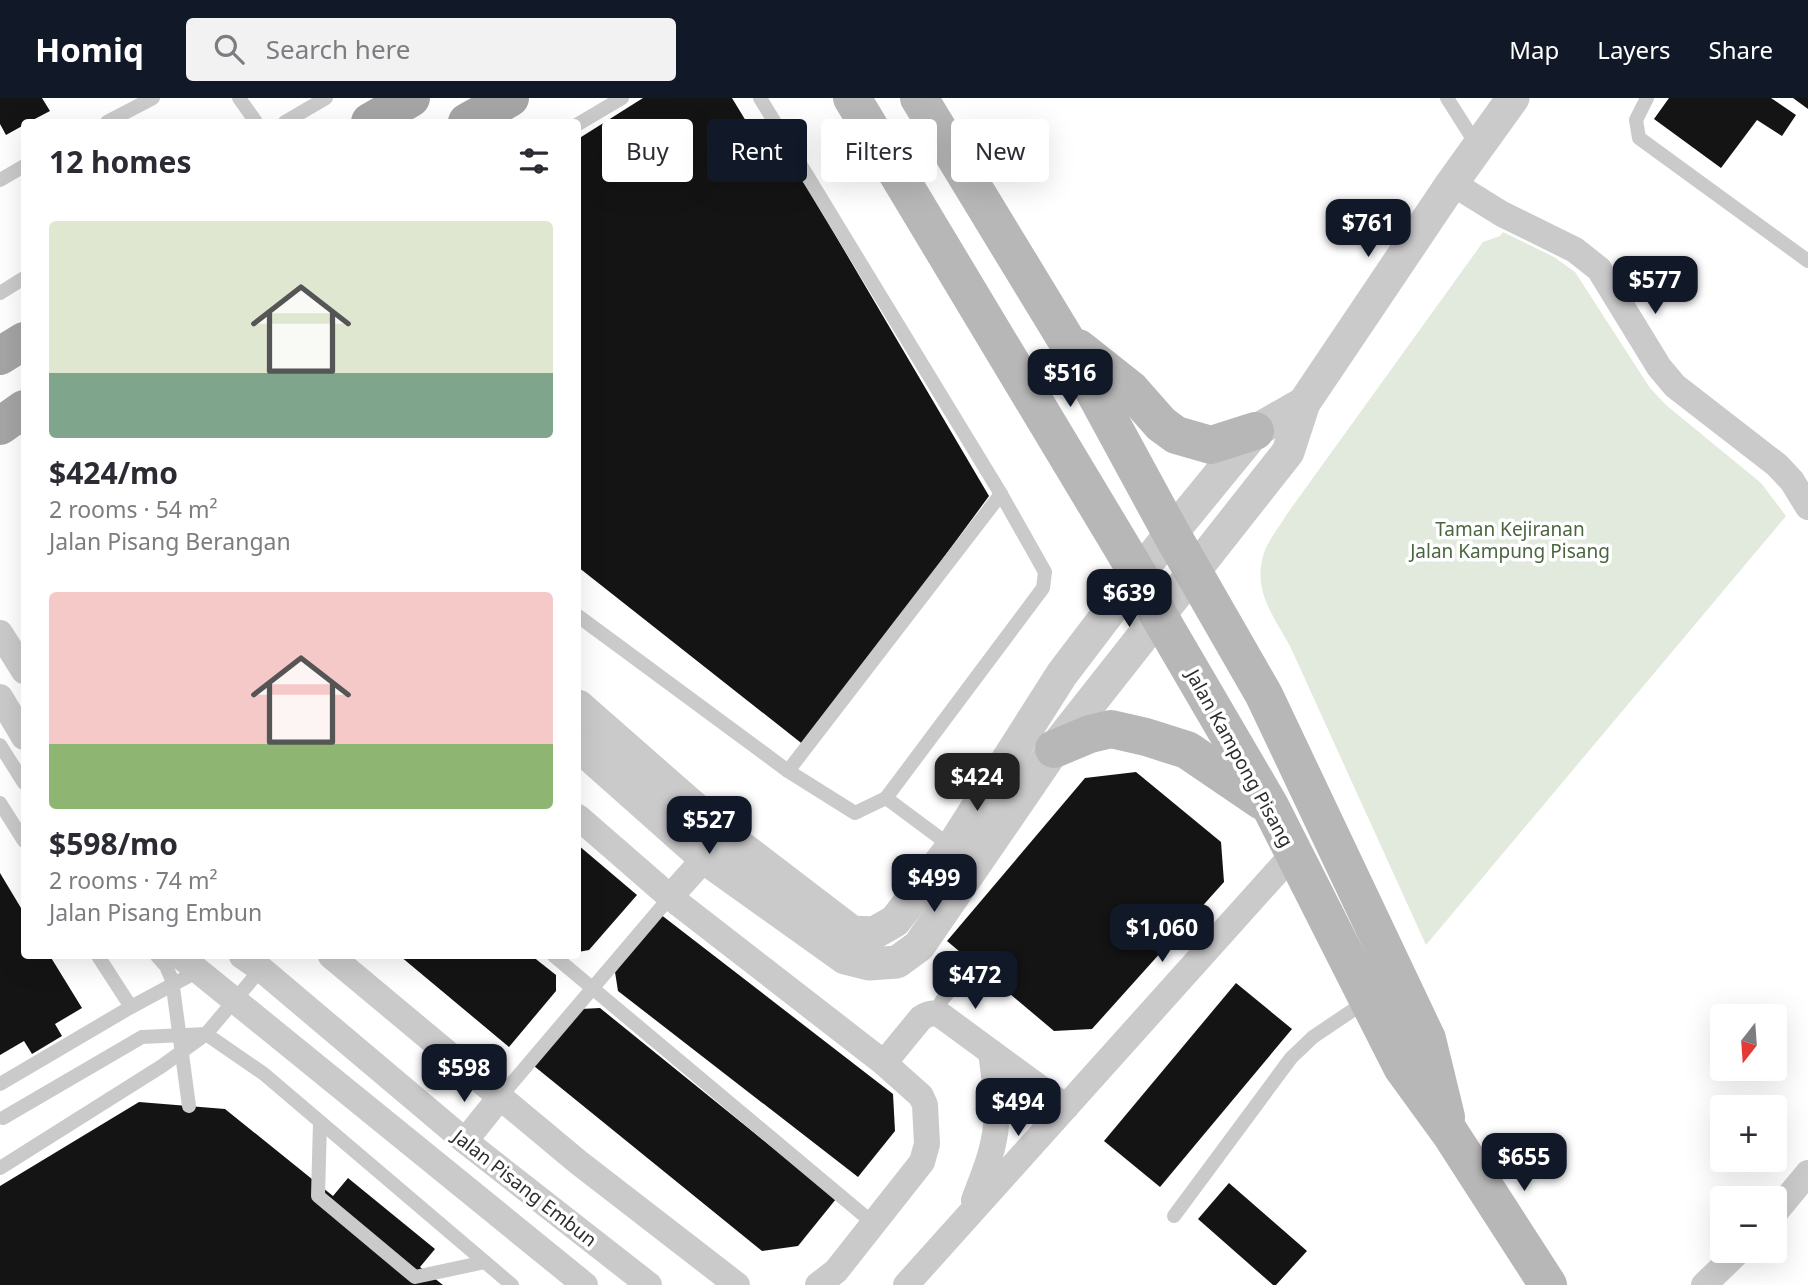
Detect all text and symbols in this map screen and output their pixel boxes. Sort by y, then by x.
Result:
search box [186,18,676,81]
text: Homiq [35,27,144,72]
icon: search [210,30,248,68]
text: Search here [266,31,410,67]
text: Map [1509,33,1559,66]
text: Layers [1597,33,1671,66]
text: Share [1709,33,1773,66]
chip: Buy [602,119,693,182]
chip: Rent [707,119,807,182]
chip: Filters [821,119,937,182]
chip: New [951,119,1049,182]
text: 12 homes [49,141,192,182]
icon: filters [515,142,553,180]
pin: $761 [1327,200,1409,259]
text: $761 [1342,206,1394,238]
pin: $577 [1614,256,1696,316]
text: $577 [1629,263,1681,295]
icon: home [238,266,364,392]
pin: $516 [1029,350,1111,409]
text: $516 [1044,356,1096,388]
text: $424/mo [49,452,178,493]
text: 2 rooms · 54 m² [49,493,218,525]
park label: Taman Kejiranan Jalan Kampung Pisang [1408,516,1610,564]
text: Jalan Pisang Berangan [49,525,291,557]
pin: $639 [1088,570,1170,629]
text: $639 [1103,576,1155,608]
icon: home [238,637,364,763]
street label: Jalan Kampong Pisang [1179,663,1300,852]
pin: $424 [936,754,1018,813]
text: $424 [951,760,1003,792]
pin: $527 [668,796,750,856]
text: $527 [683,803,735,835]
text: $598/mo [49,823,178,864]
pin: $499 [893,854,975,914]
text: $499 [908,861,960,893]
text: 2 rooms · 74 m² [49,864,218,896]
text: Jalan Pisang Embun [49,896,262,928]
pin: $1,060 [1105,904,1219,964]
text: $1,060 [1126,911,1198,943]
pin: $472 [934,951,1016,1011]
text: $472 [949,958,1001,990]
north arrow [1710,1004,1787,1082]
map controls [1710,1004,1787,1263]
pin: $598 [423,1044,505,1104]
text: $598 [438,1051,490,1083]
pin: $494 [977,1079,1059,1138]
text: $494 [992,1085,1044,1117]
button: + [1710,1095,1787,1172]
street label: Jalan Pisang Embun [446,1122,602,1252]
pin: $655 [1483,1134,1565,1193]
text: $655 [1498,1140,1550,1172]
button: − [1710,1186,1787,1263]

